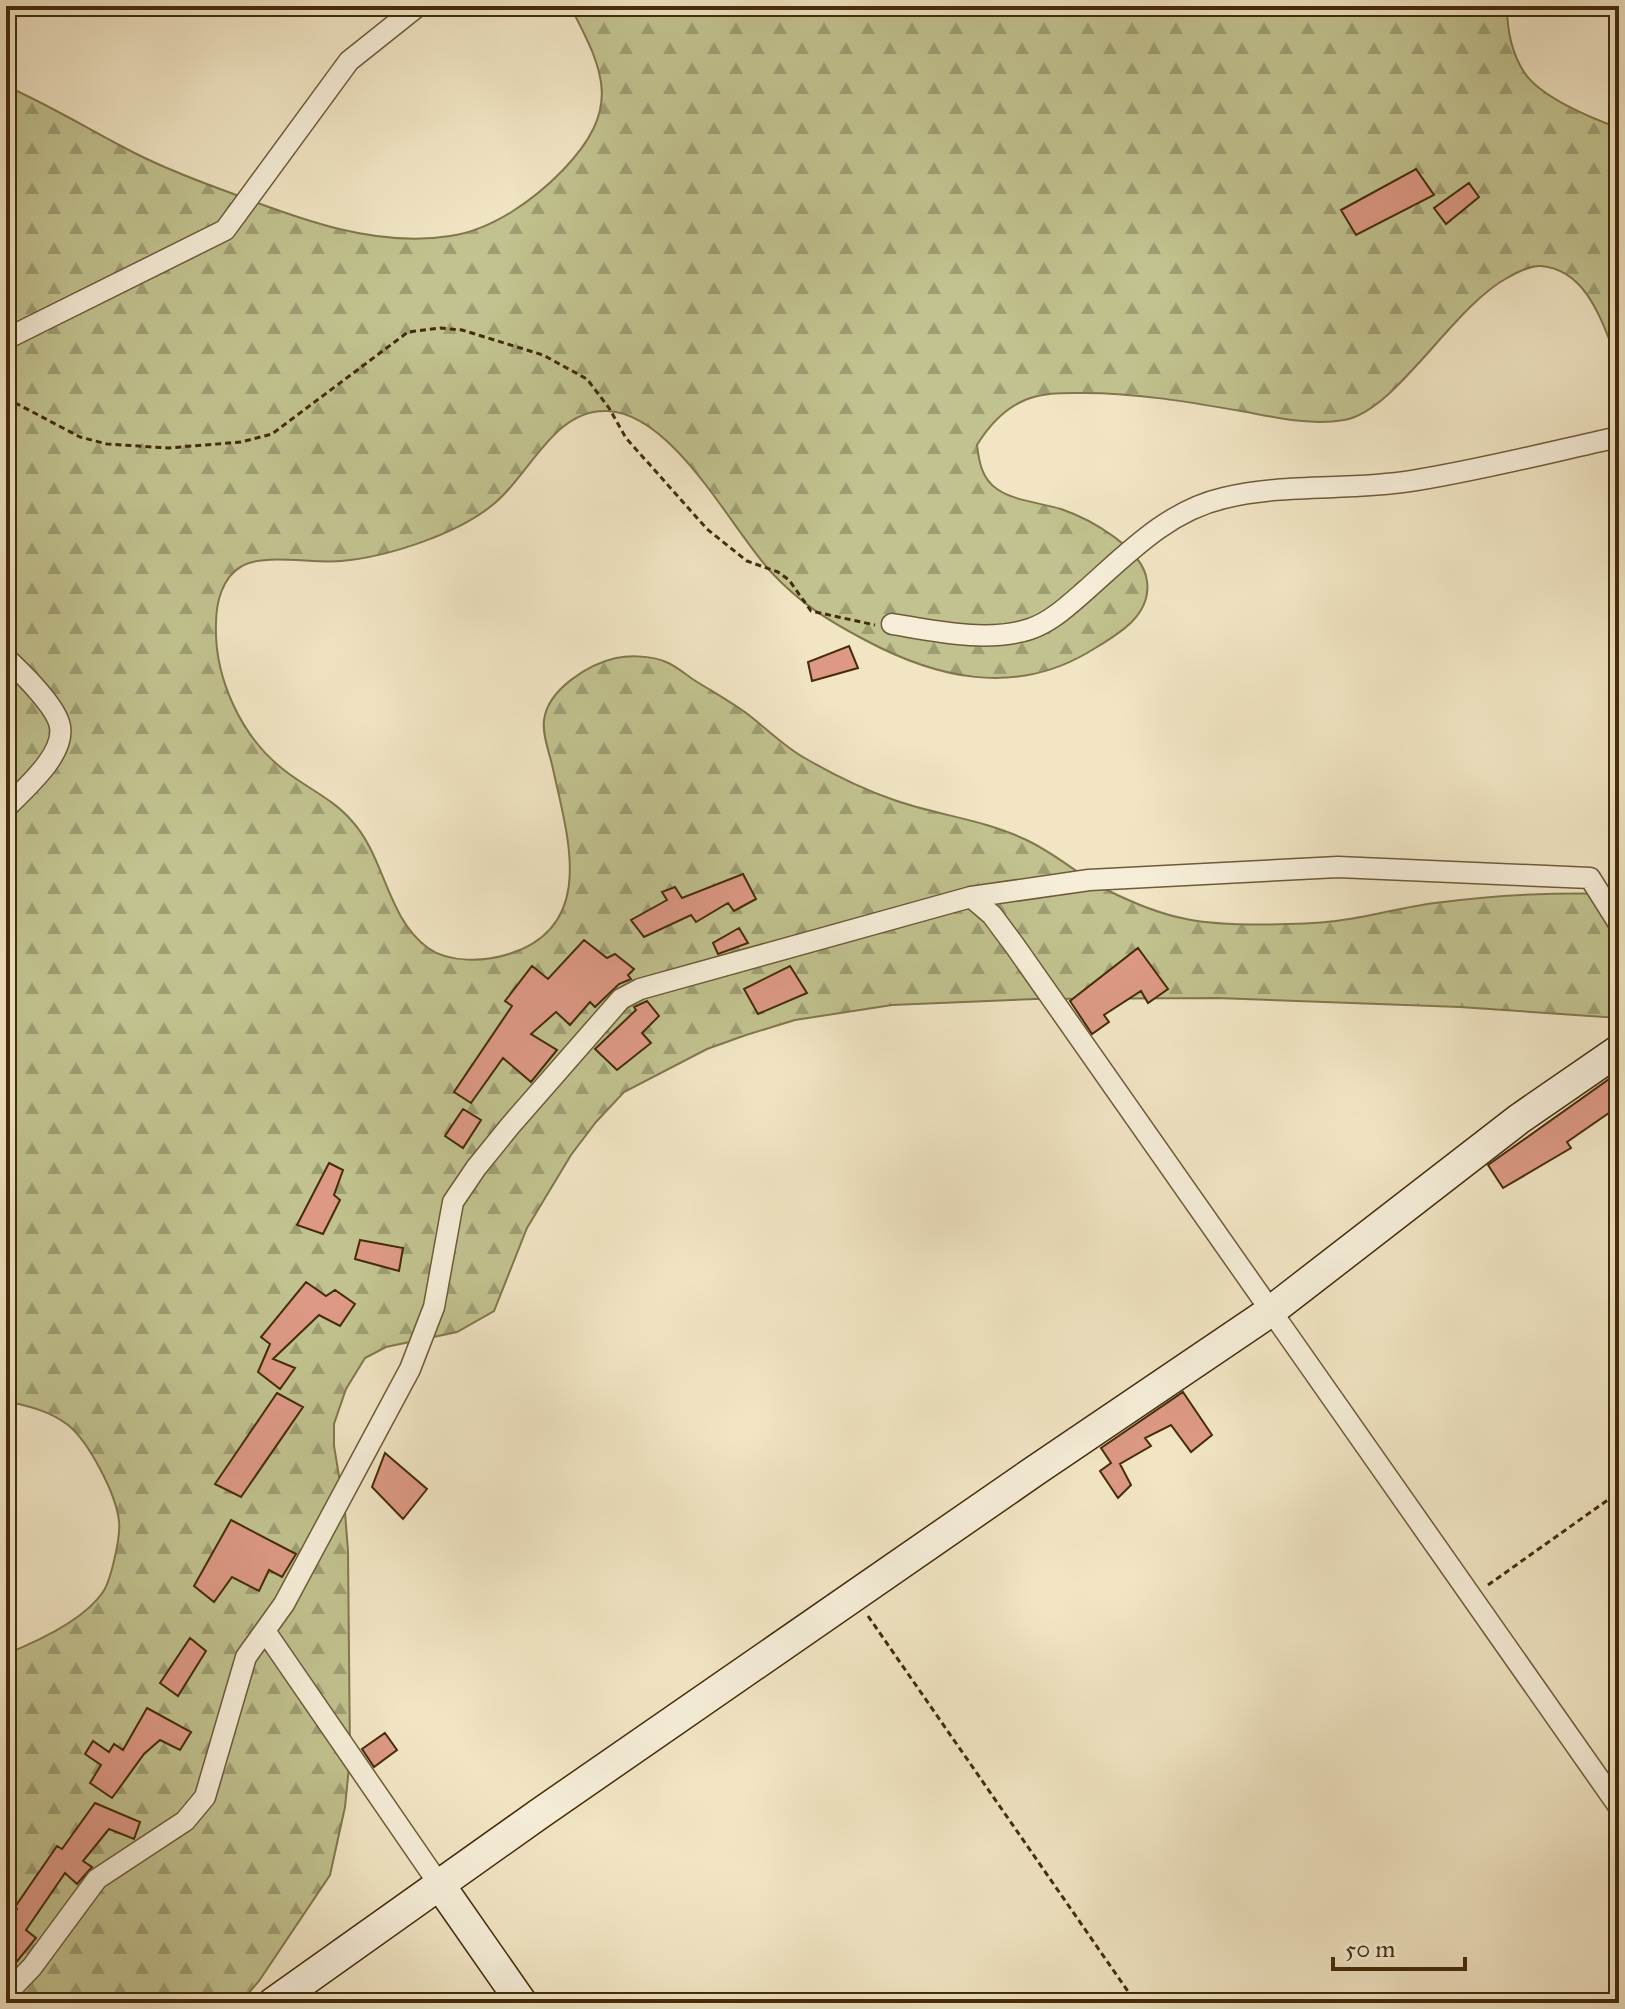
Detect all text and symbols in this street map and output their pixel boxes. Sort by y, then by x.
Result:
scale bar [1333,1921,1465,1971]
text: 50 m [1345,1934,1395,1964]

